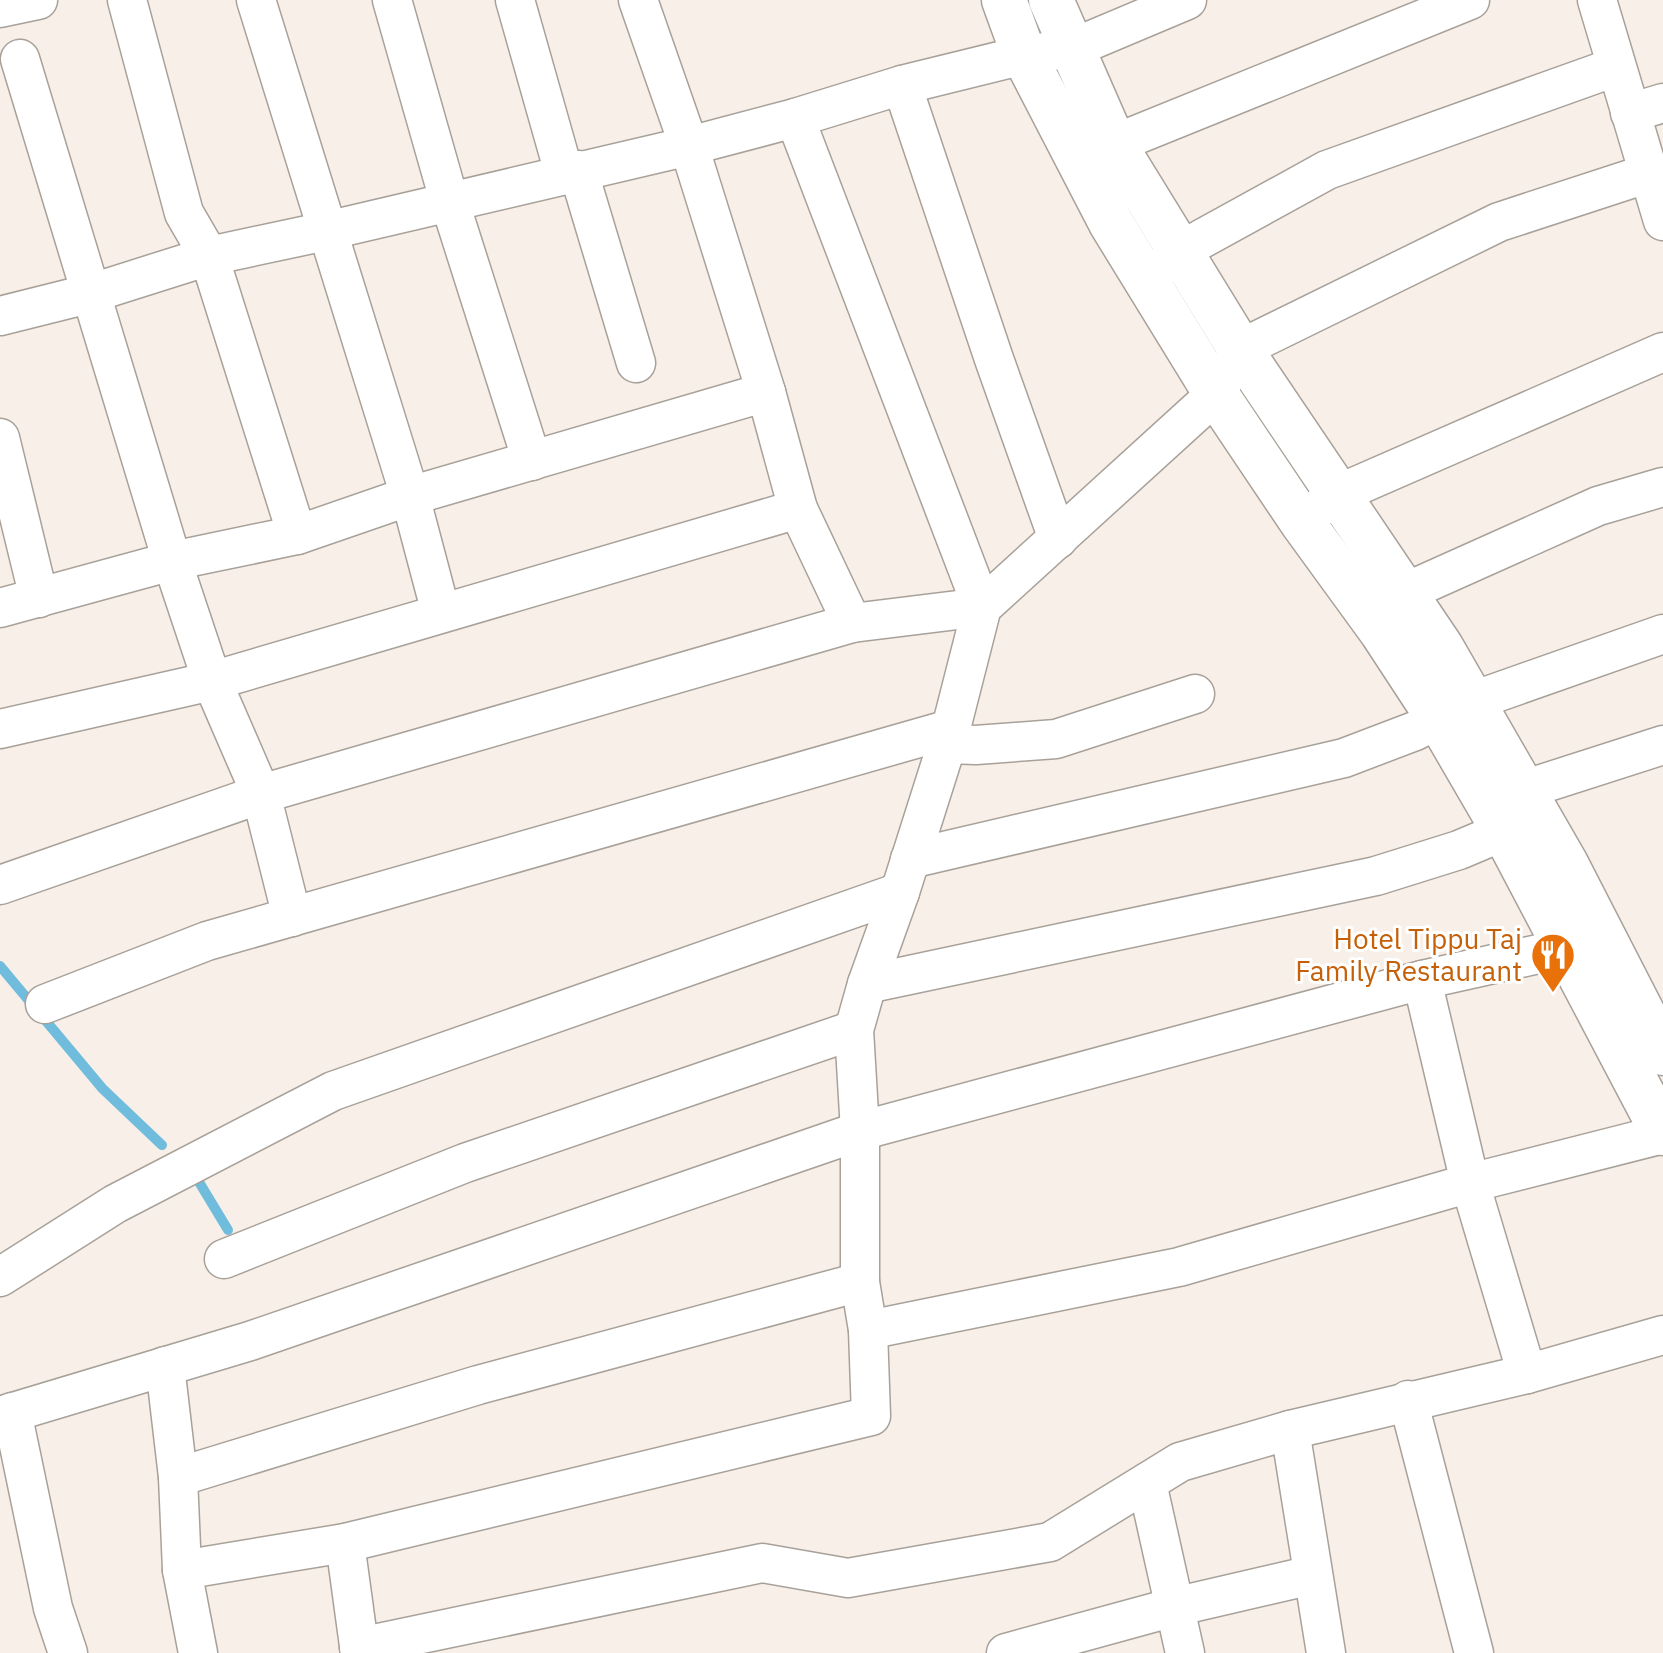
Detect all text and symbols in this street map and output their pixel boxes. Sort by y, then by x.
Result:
place label: Hotel Tippu Taj Family Restaurant [1295,920,1522,989]
restaurant icon: Hotel Tippu Taj Family Restaurant [1529,931,1577,994]

